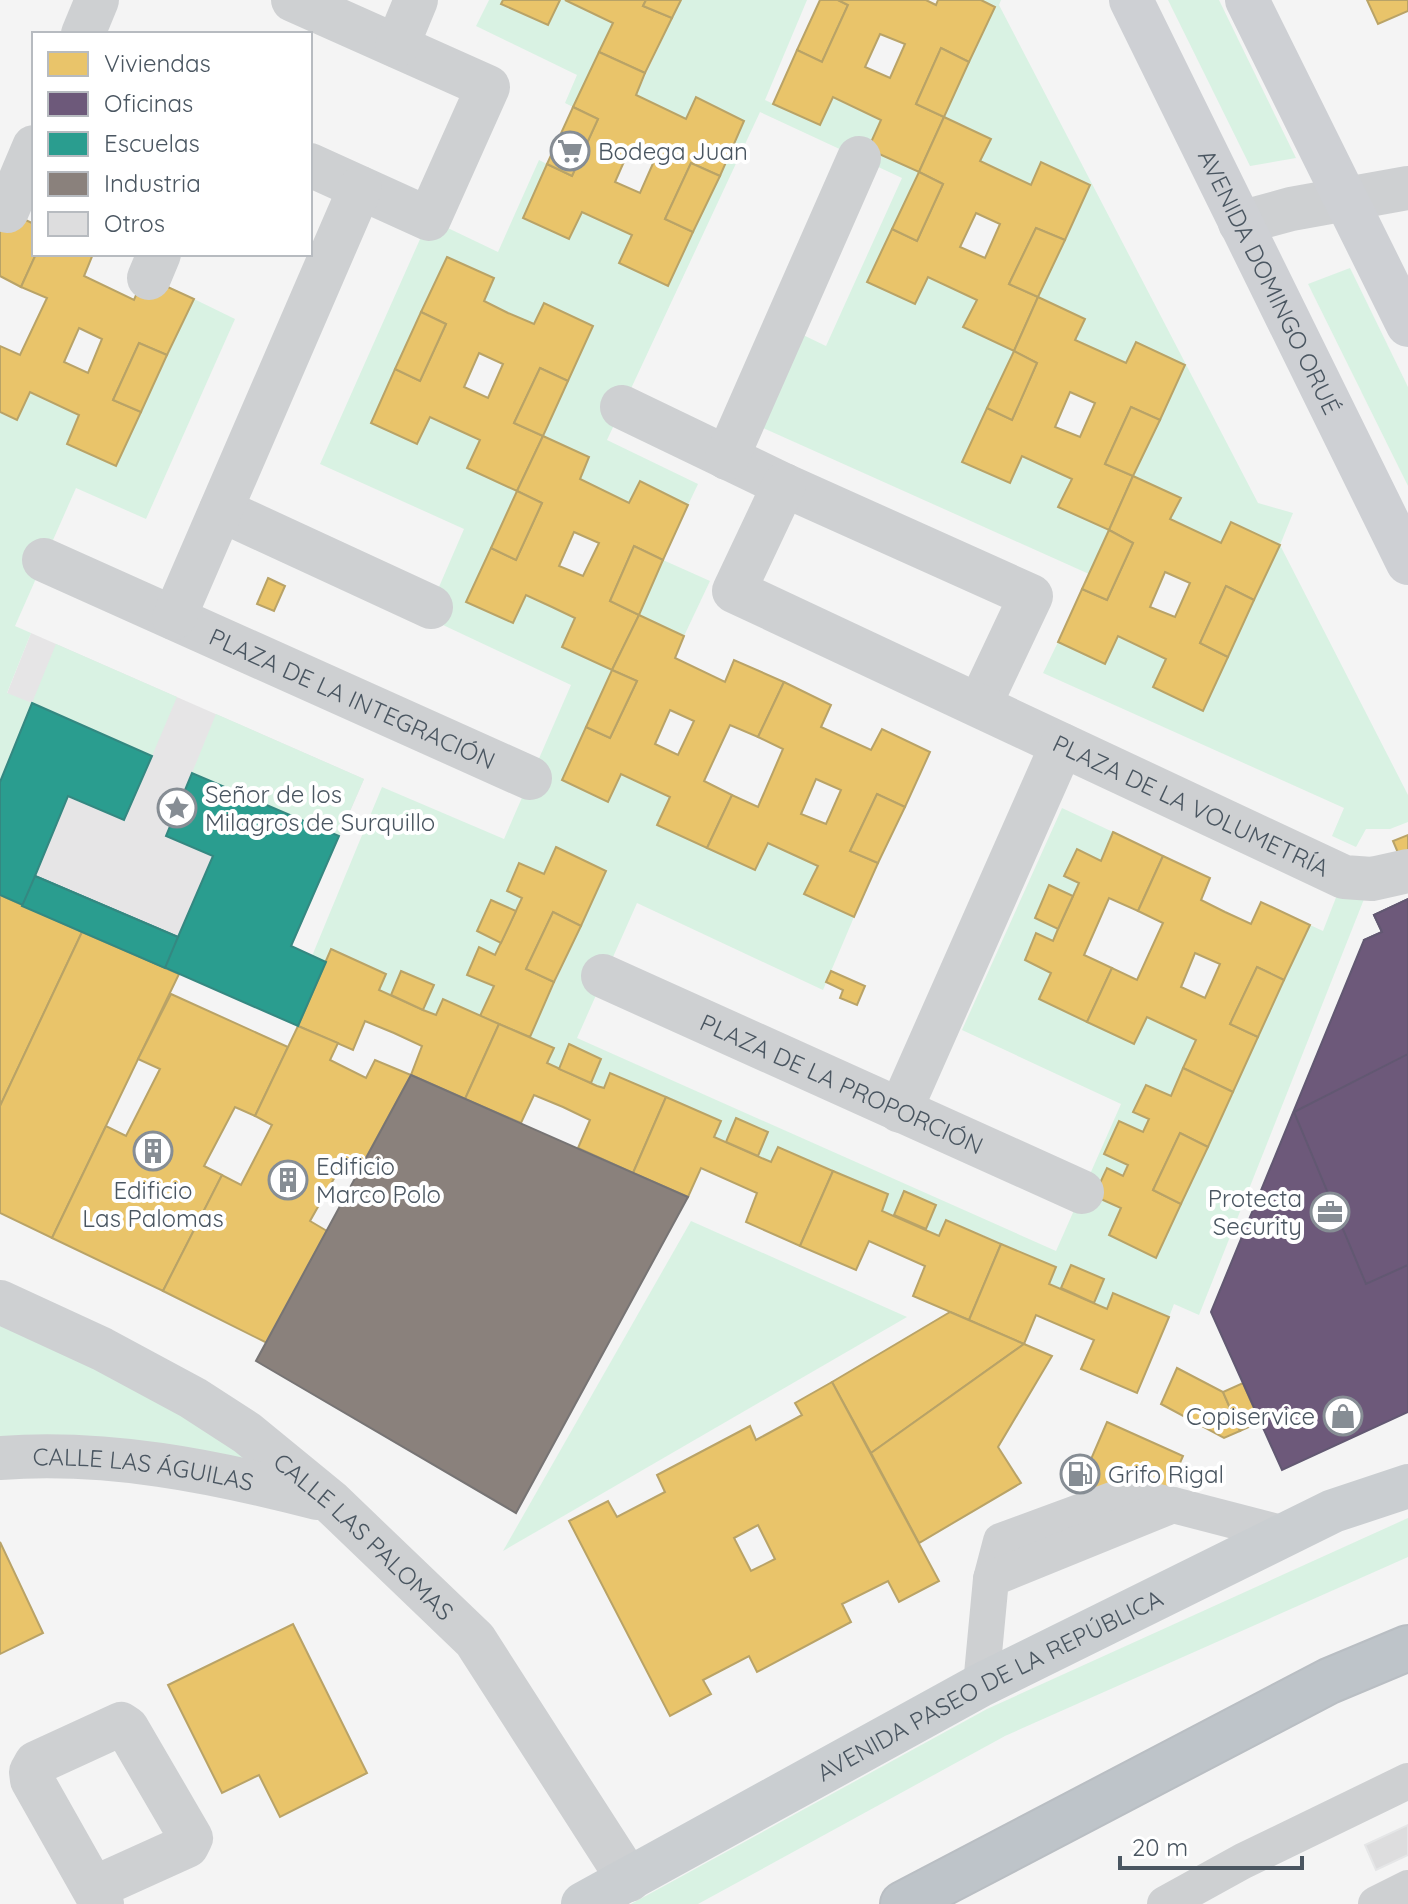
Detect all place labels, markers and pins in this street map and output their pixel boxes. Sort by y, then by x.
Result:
supermarket icon: Bodega Juan [549,130,591,172]
place label: Bodega Juan [598,136,748,166]
place label: Señor de los Milagros de Surquillo [205,779,435,837]
place icon: Señor de los Milagros de Surquillo [156,787,198,829]
building icon: Edificio Las Palomas [132,1130,174,1172]
place label: Edificio Marco Polo [316,1151,441,1209]
building icon: Edificio Marco Polo [267,1159,309,1201]
place label: Edificio Las Palomas [82,1175,224,1233]
place label: Protecta Security [1208,1183,1302,1241]
office icon: Protecta Security [1309,1191,1351,1233]
shop icon: Copiservice [1322,1395,1364,1437]
place label: Copiservice [1186,1401,1315,1431]
fuel station icon: Grifo Rigal [1059,1453,1101,1495]
place label: Grifo Rigal [1108,1459,1224,1489]

